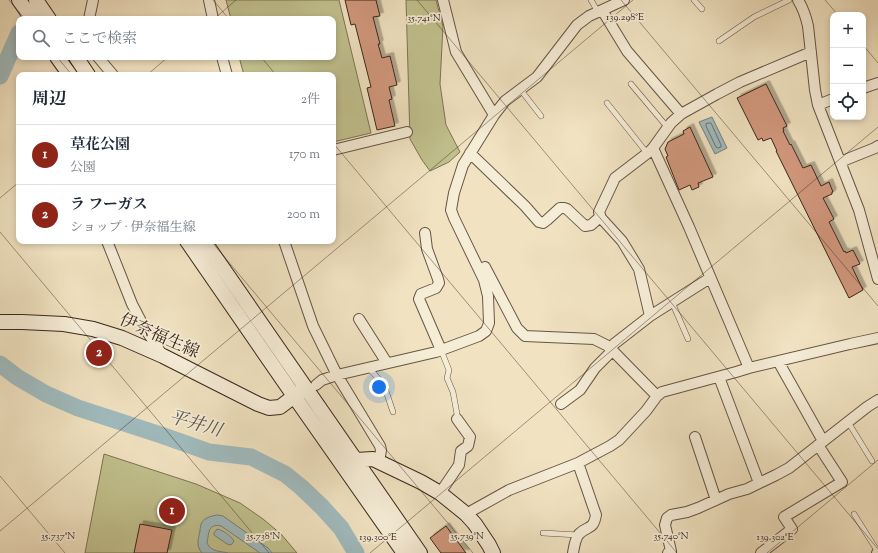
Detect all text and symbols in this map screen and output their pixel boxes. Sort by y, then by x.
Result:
text: 139.298°E [606,10,644,25]
text: 35.741°N [407,11,441,26]
map controls [830,12,866,120]
button: + [830,12,866,48]
search box [16,16,336,60]
icon: search [30,27,52,49]
text: ここで検索 [62,29,137,50]
button: − [830,48,866,84]
button: locate [830,84,866,120]
text: 周辺 [32,88,66,112]
text: 2件 [301,91,320,109]
text: 草花公園 [70,135,130,156]
text: 1 [43,146,47,164]
text: 170 m [289,146,320,164]
text: 公園 [70,159,96,177]
text: ラ フーガス [70,195,147,216]
text: 2 [42,206,48,224]
text: 200 m [287,206,320,224]
text: ショップ · 伊奈福生線 [70,219,196,237]
street label: 伊奈福生線 [115,309,203,365]
pin: 2 [86,338,112,368]
your location [369,377,389,397]
water label: 平井川 [165,405,226,445]
pin: 1 [159,496,185,526]
text: 35.737°N [41,529,75,544]
text: 35.738°N [246,529,280,544]
text: 35.739°N [450,529,484,544]
text: 35.740°N [654,529,688,544]
text: 139.300°E [359,530,397,545]
text: 139.302°E [757,530,793,545]

